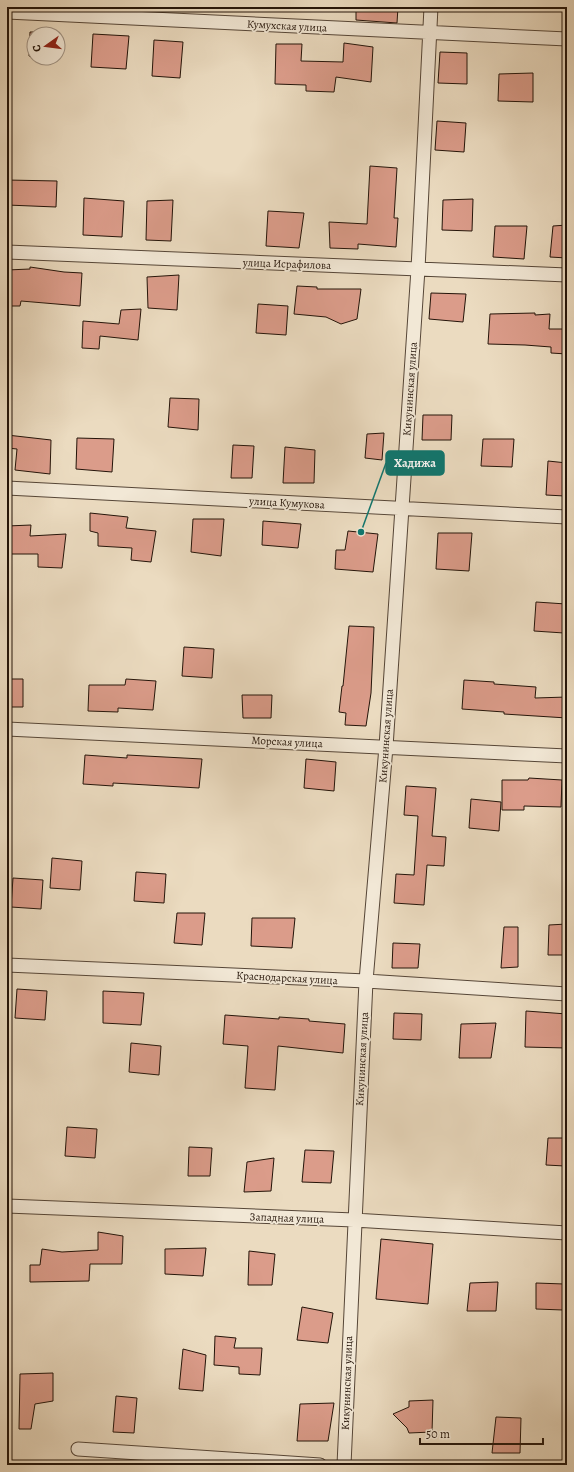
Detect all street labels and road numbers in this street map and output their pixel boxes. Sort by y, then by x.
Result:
street label: Кумухская улица [247,16,328,36]
street label: улица Исрафилова [242,255,332,273]
street label: Кикунинская улица [399,341,421,437]
street label: улица Кумукова [248,493,326,513]
street label: Кикунинская улица [375,688,397,784]
street label: Морская улица [251,733,324,751]
street label: Краснодарская улица [236,968,339,988]
street label: Кикунинская улица [352,1011,372,1106]
street label: Западная улица [249,1209,325,1227]
street label: Кикунинская улица [338,1335,356,1430]

